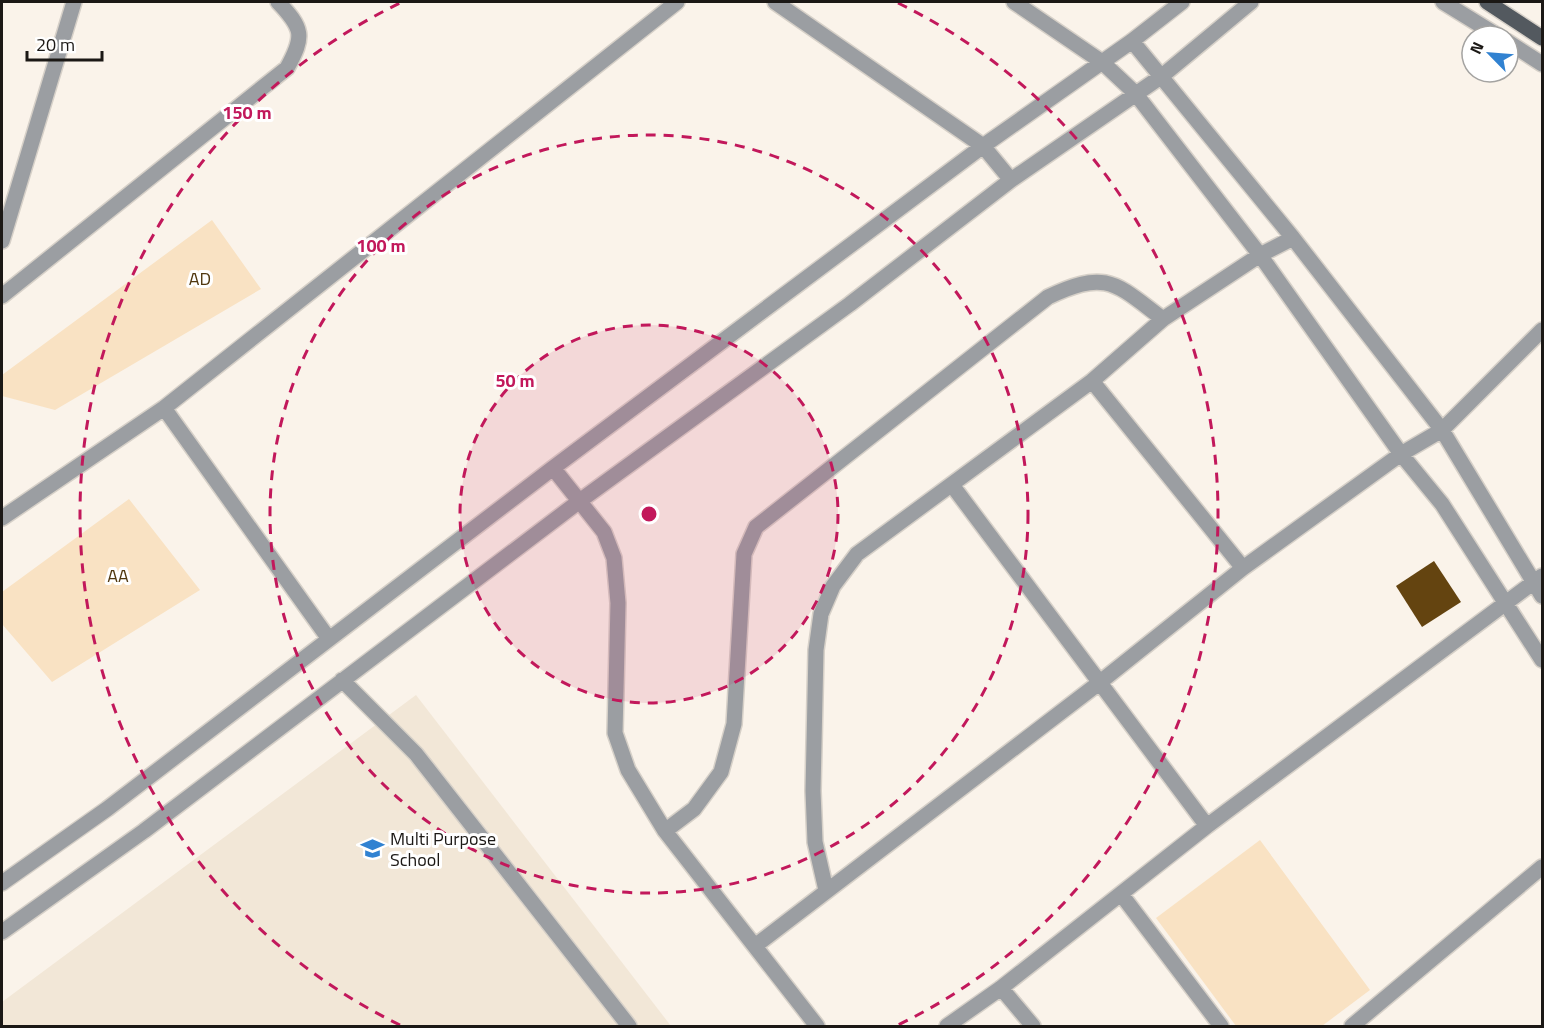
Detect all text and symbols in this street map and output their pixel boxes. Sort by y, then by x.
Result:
scale bar [27,24,102,62]
north arrow [1460,24,1520,84]
text: 20 m [36,31,75,58]
text: N [1463,38,1490,58]
text: 150 m [222,99,272,126]
text: 100 m [356,232,406,259]
park label: AD [189,265,211,292]
text: 50 m [495,367,535,394]
centre of rings [639,504,659,524]
park label: AA [107,562,129,589]
place label: Multi Purpose School [390,825,496,873]
school or university icon: Multi Purpose School [359,836,385,862]

